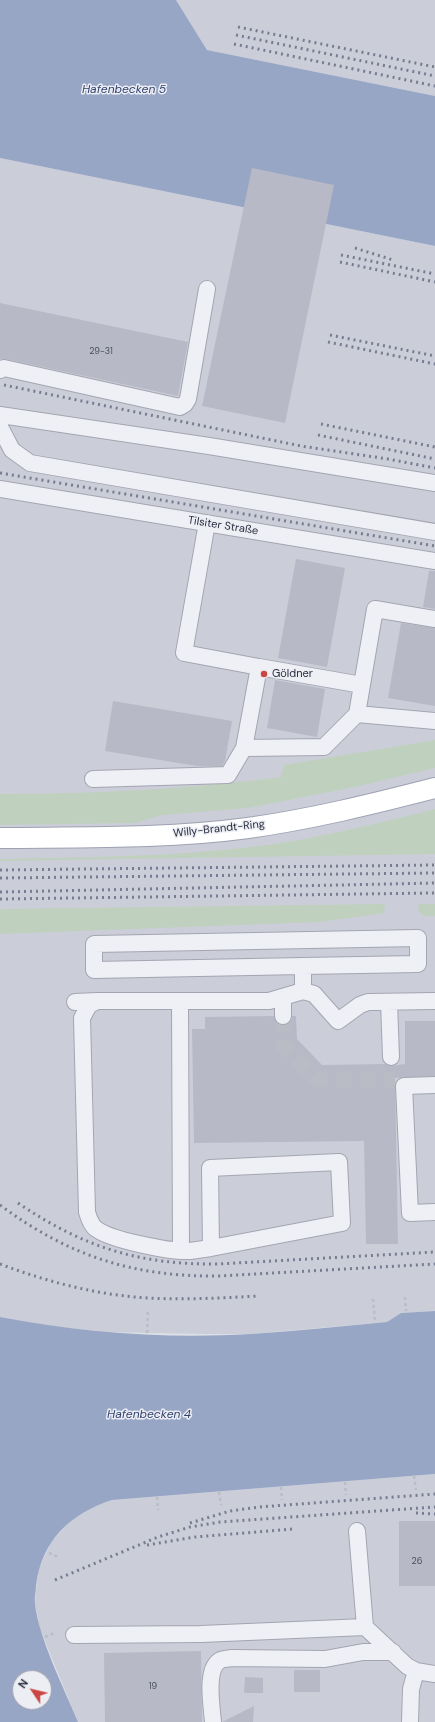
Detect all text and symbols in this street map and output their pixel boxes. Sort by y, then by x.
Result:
water label: Hafenbecken 5 [82,83,166,97]
house number: 29-31 [89,347,113,357]
street label: Tilsiter Straße [187,514,259,538]
place label: Göldner [272,667,313,681]
marker: Göldner [259,669,269,679]
street label: Willy-Brandt-Ring [173,818,265,840]
water label: Hafenbecken 4 [107,1408,191,1422]
house number: 26 [412,1557,422,1567]
north arrow [12,1670,52,1710]
text: N [15,1676,31,1691]
house number: 19 [149,1682,157,1692]

